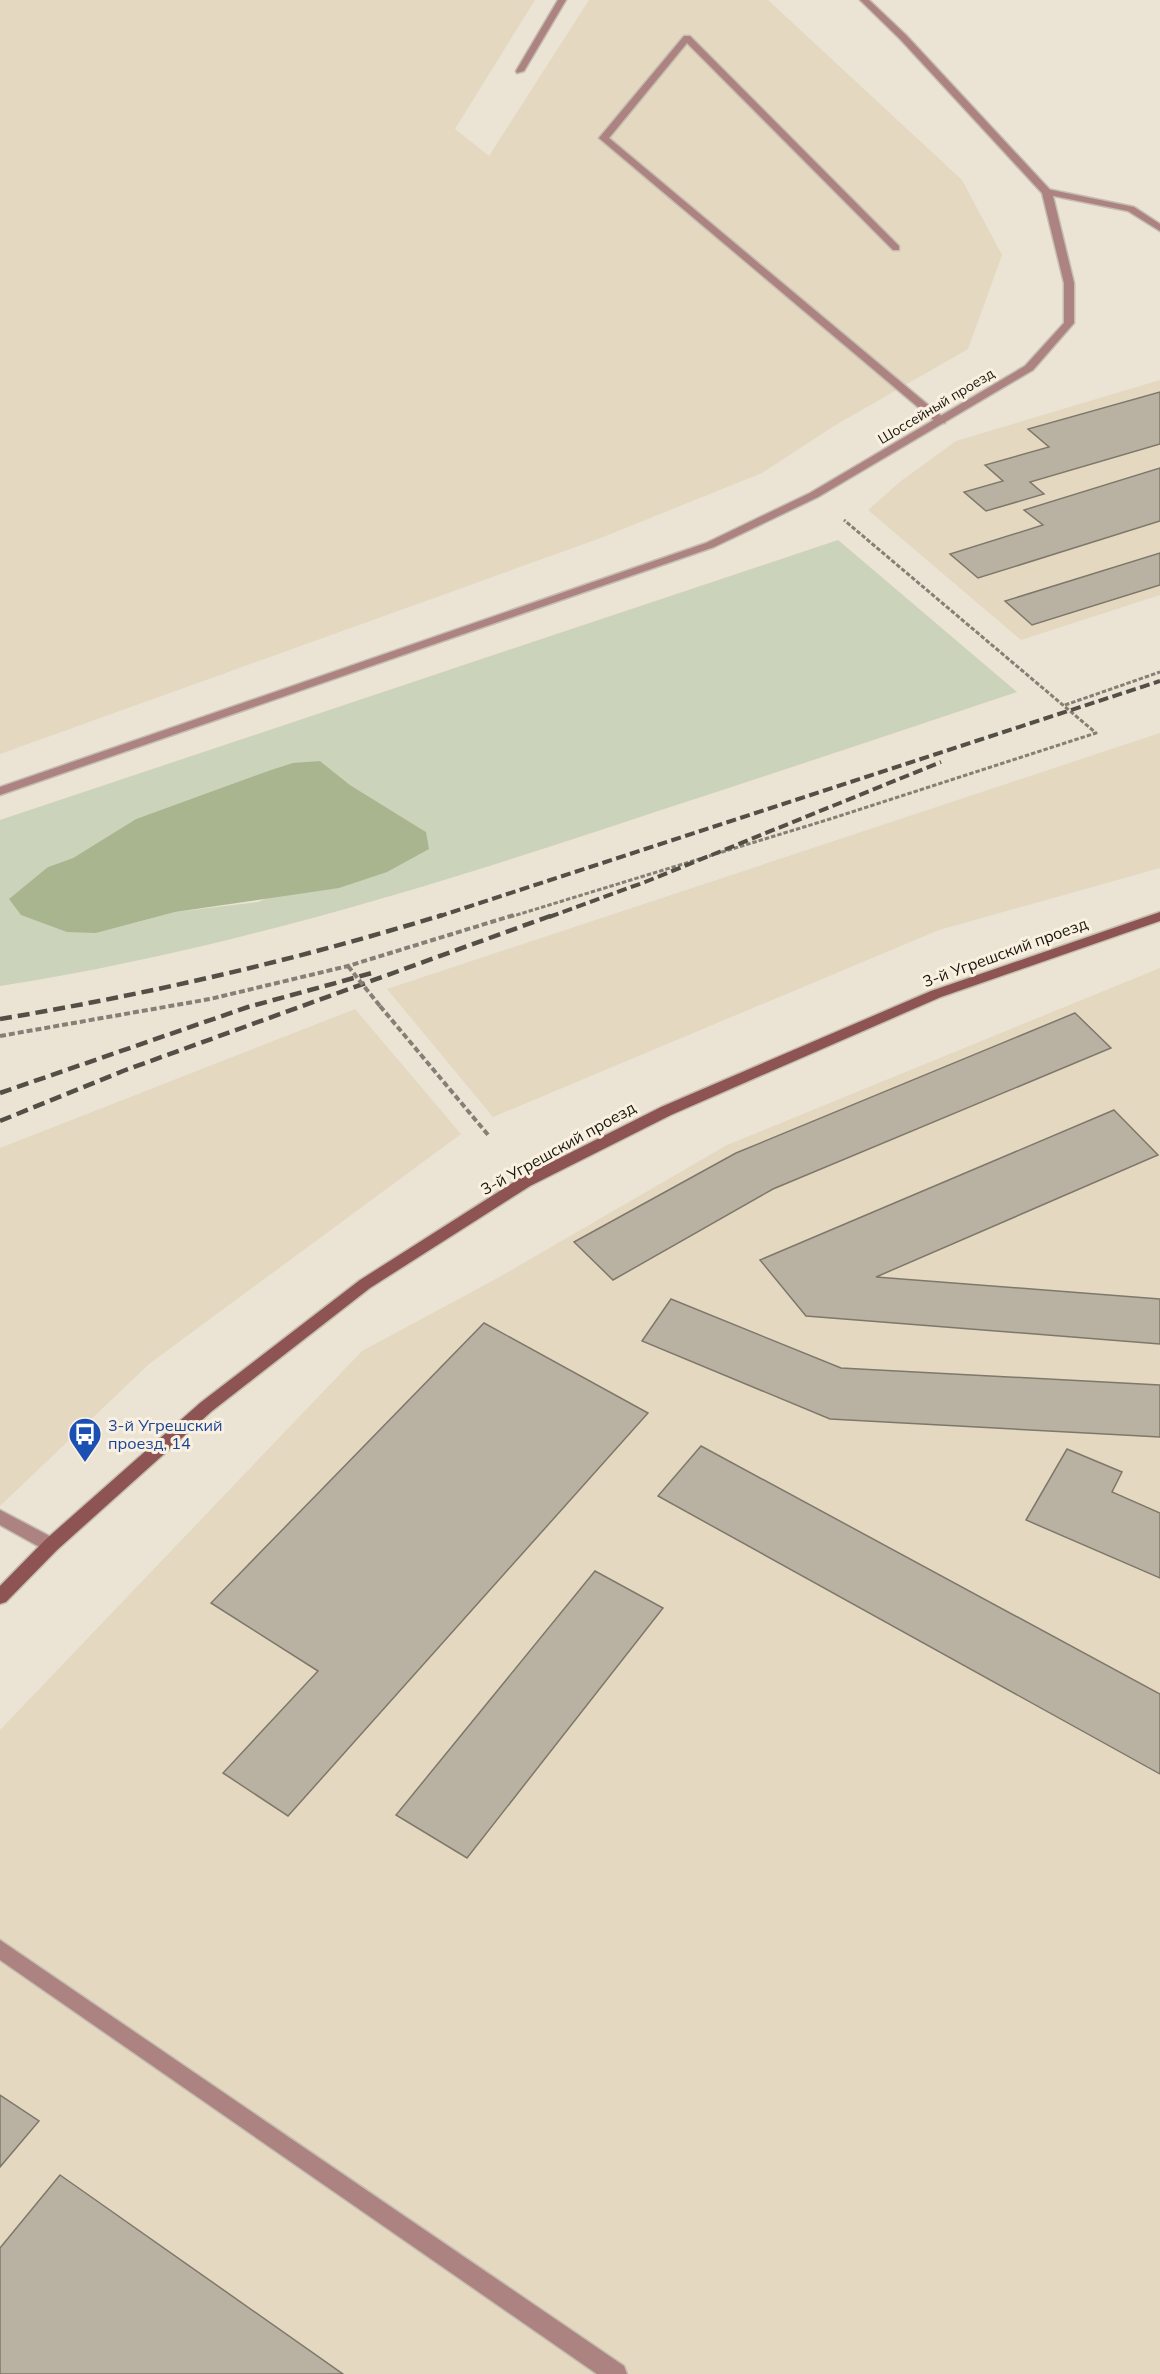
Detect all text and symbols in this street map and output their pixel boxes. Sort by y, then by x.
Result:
street label: Шоссейный проезд [874,364,998,448]
street label: 3-й Угрешский проезд [920,913,1090,991]
street label: 3-й Угрешский проезд [477,1097,639,1199]
place label: 3-й Угрешский проезд, 14 [108,1415,223,1453]
bus stop icon: 3-й Угрешский проезд, 14 [67,1416,103,1463]

